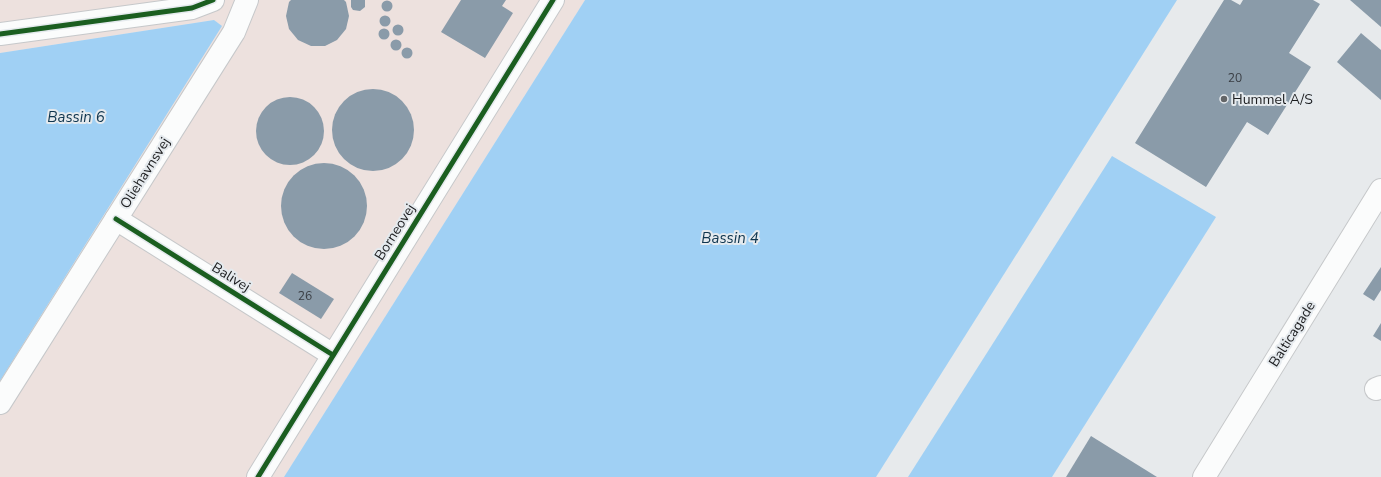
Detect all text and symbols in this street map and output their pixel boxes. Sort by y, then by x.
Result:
house number: 20 [1228,70,1242,86]
place label: Hummel A/S [1232,90,1313,109]
marker: Hummel A/S [1219,94,1229,104]
water label: Bassin 6 [47,107,105,127]
street label: Oliehavnsvej [116,134,174,212]
street label: Borneovej [370,200,420,264]
water label: Bassin 4 [701,228,759,248]
street label: Balivej [208,258,254,296]
house number: 26 [298,288,312,304]
street label: Balticagade [1264,298,1320,370]

